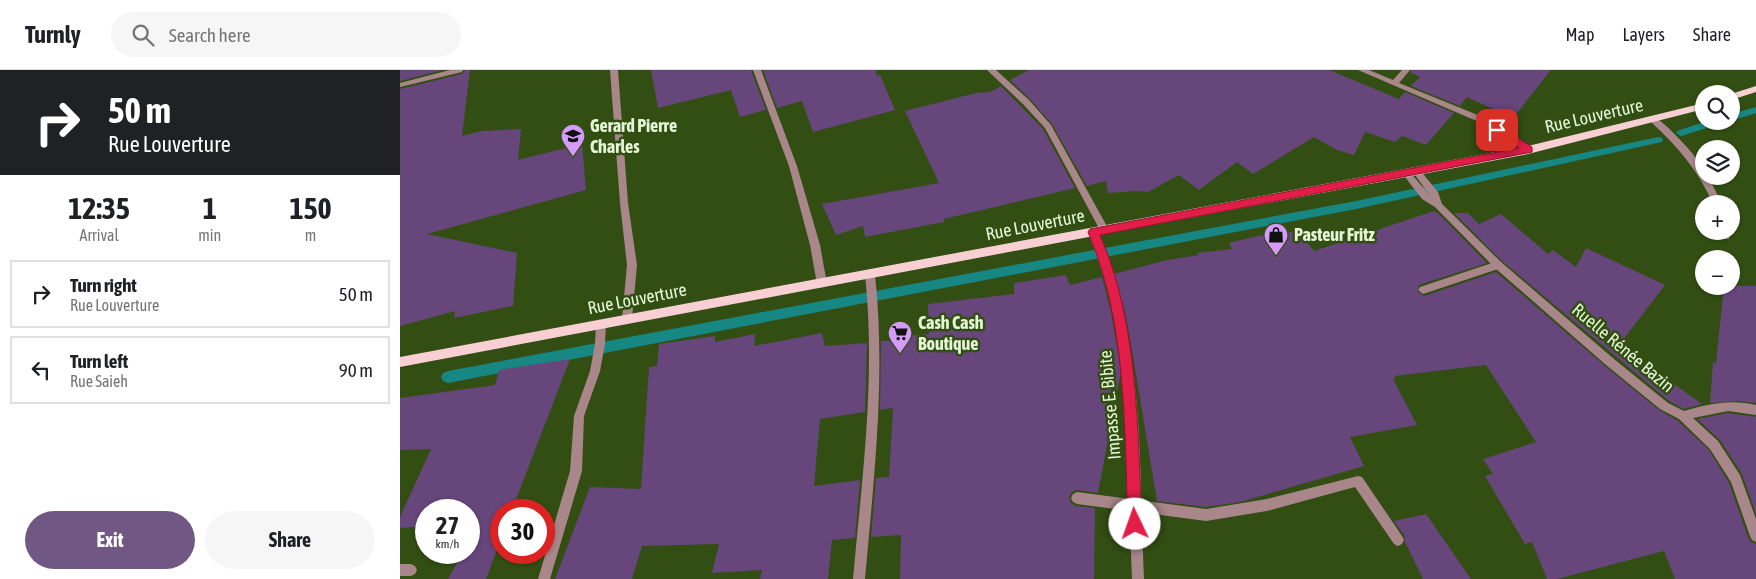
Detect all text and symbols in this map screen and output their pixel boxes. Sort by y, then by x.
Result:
search box [111,12,461,57]
text: Turnly [25,21,81,48]
icon: search [129,21,157,49]
text: Search here [169,24,251,46]
text: Map [1565,24,1594,45]
text: Layers [1622,24,1665,45]
text: Share [1693,24,1731,45]
map controls [1695,85,1740,295]
button: search [1695,85,1740,130]
icon: right [25,90,90,155]
text: 50 m [108,90,171,130]
street label: Rue Louverture [1543,94,1645,137]
pin [1476,109,1518,151]
place label: Gerard Pierre Charles [590,115,677,157]
icon: arrive [1483,116,1511,144]
school or university icon: Gerard Pierre Charles [560,123,586,157]
text: Rue Louverture [108,131,231,157]
button: layers [1695,140,1740,185]
text: 12:35 [68,191,130,225]
text: 1 [203,191,217,225]
text: 150 [289,191,332,225]
button: + [1695,195,1740,240]
street label: Rue Louverture [984,205,1086,244]
shop icon: Pasteur Fritz [1263,222,1289,256]
place label: Pasteur Fritz [1294,224,1375,245]
text: Arrival [80,226,119,244]
text: min [198,226,221,244]
text: m [305,226,316,244]
button: − [1695,250,1740,295]
text: Turn right [70,274,137,296]
street label: Rue Louverture [586,279,688,318]
icon: right [27,280,55,308]
text: 50 m [339,283,373,305]
text: Rue Louverture [70,296,159,314]
street label: Ruelle Rénée Bazin [1568,299,1679,396]
place label: Cash Cash Boutique [918,312,984,354]
supermarket icon: Cash Cash Boutique [887,320,913,354]
text: Turn left [70,350,128,372]
street label: Impasse E. Bibite [1094,350,1125,461]
icon: left [27,356,55,384]
text: 90 m [339,359,373,381]
text: Rue Saieh [70,372,128,390]
position arrow [1108,497,1160,549]
speed limit sign: 30 [490,499,555,564]
button: Exit [25,511,195,569]
button: Share [205,511,375,569]
text: 27 [436,511,459,539]
text: km/h [436,537,459,551]

